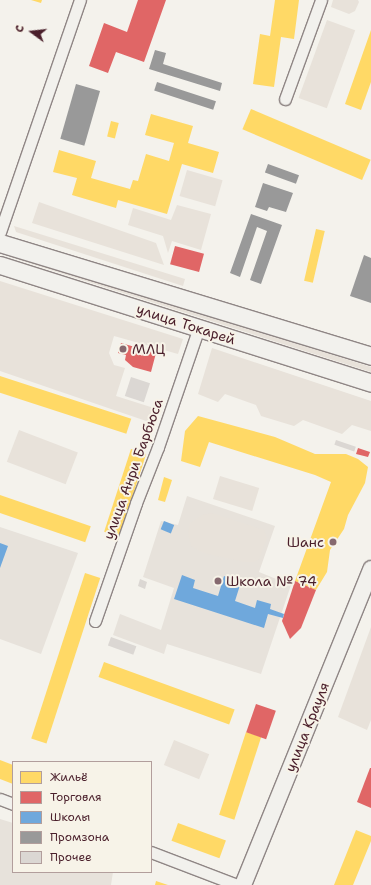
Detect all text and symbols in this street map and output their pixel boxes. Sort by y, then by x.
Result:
north arrow [12,12,52,52]
text: С [12,24,28,34]
street label: улица Токарей [134,300,238,348]
place label: МЛЦ [132,341,165,357]
marker: МЛЦ [117,343,129,355]
street label: улица Анри Барбюса [100,396,166,542]
place label: Шанс [287,534,324,550]
marker: Шанс [327,536,339,548]
place label: Школа № 74 [226,573,317,589]
marker: Школа № 74 [213,576,223,586]
street label: улица Крауля [281,680,333,774]
legend [12,761,152,873]
text: Жильё [50,769,88,785]
text: Торговля [50,789,102,805]
text: Школы [50,809,90,825]
text: Промзона [50,829,109,845]
text: Прочее [50,849,92,865]

